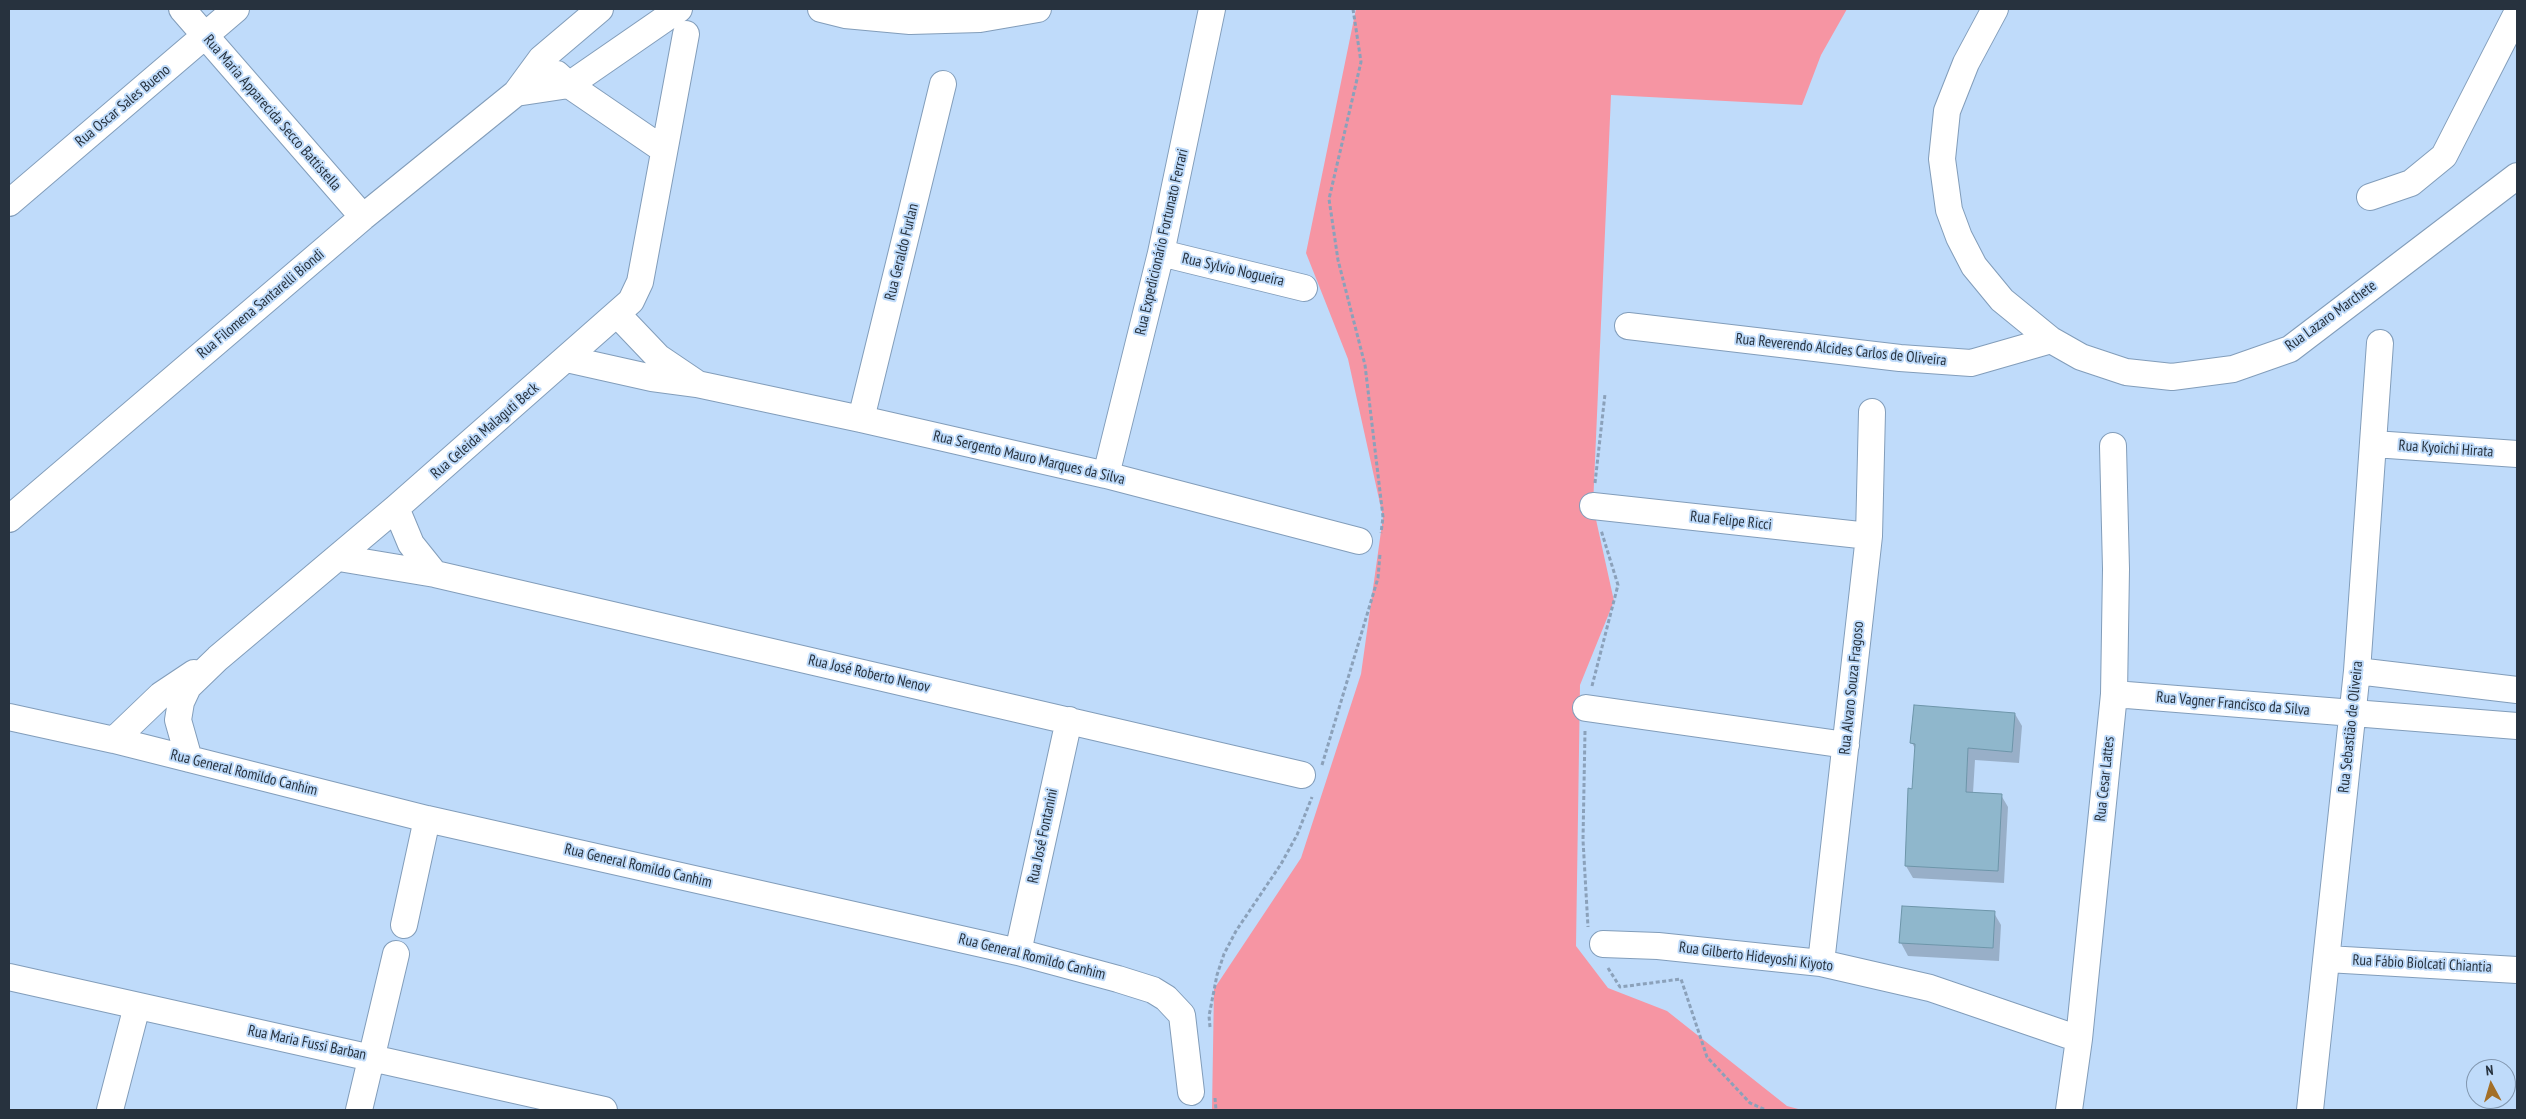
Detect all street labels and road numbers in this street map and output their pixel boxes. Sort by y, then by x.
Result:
street label: Rua Maria Apparecida Secco Battistella [199,31,345,195]
street label: Rua Oscar Sales Bueno [72,61,174,151]
street label: Rua Expedicionário Fortunato Ferrari [1132,147,1192,337]
street label: Rua Geraldo Furlan [881,202,923,302]
street label: Rua Filomena Santarelli Biondi [194,246,328,362]
street label: Rua Sylvio Nogueira [1180,250,1286,290]
street label: Rua Lazaro Marchete [2282,277,2380,355]
street label: Rua Reverendo Alcides Carlos de Oliveira [1735,330,1947,370]
street label: Rua Celeida Malaguti Beck [427,379,543,483]
street label: Rua Sergento Mauro Marques da Silva [931,427,1127,489]
street label: Rua Kyoichi Hirata [2398,437,2494,461]
street label: Rua Felipe Ricci [1689,508,1773,534]
street label: Rua Alvaro Souza Fragoso [1836,620,1868,756]
street label: Rua José Roberto Nenov [806,651,932,697]
street label: Rua Sebastião de Oliveira [2335,660,2367,794]
street label: Rua Vagner Francisco da Silva [2156,688,2310,720]
street label: Rua Cesar Lattes [2092,736,2118,822]
street label: Rua General Romildo Canhim [169,746,319,800]
street label: Rua José Fontanini [1024,787,1062,885]
street label: Rua General Romildo Canhim [563,840,713,892]
street label: Rua General Romildo Canhim [957,930,1107,984]
street label: Rua Gilberto Hideyoshi Kiyoto [1678,939,1834,975]
street label: Rua Fábio Biolcati Chiantia [2352,951,2492,977]
street label: Rua Maria Fussi Barban [246,1022,368,1064]

